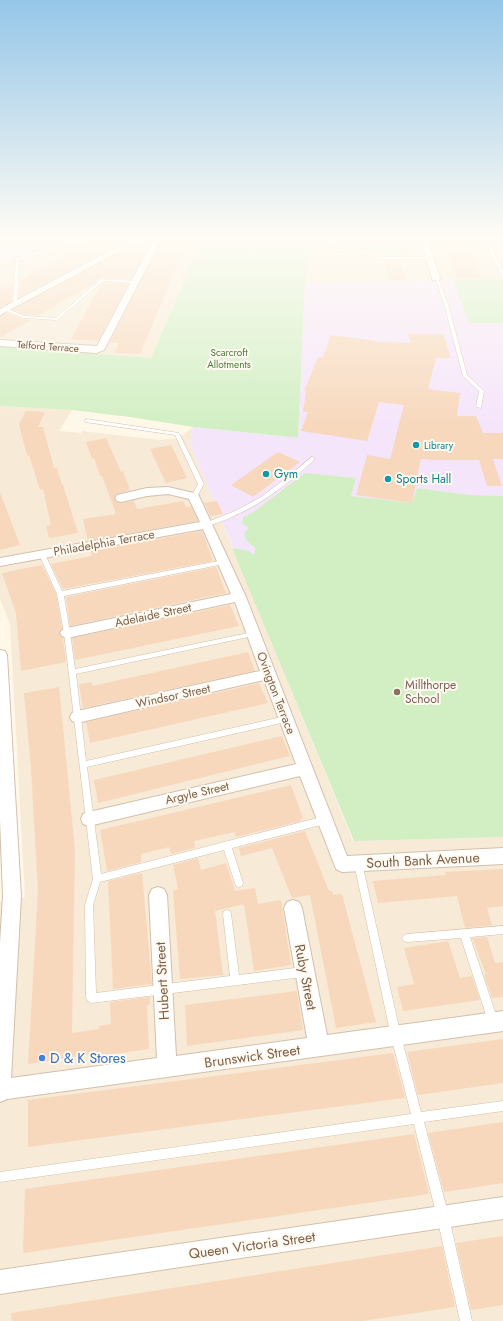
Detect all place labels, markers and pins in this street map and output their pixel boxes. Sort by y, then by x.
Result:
place label: Library [424,438,454,453]
marker: Library [411,440,421,450]
place label: Gym [274,465,298,483]
marker: Gym [261,469,271,479]
place label: Sports Hall [396,470,451,488]
marker: Sports Hall [383,474,393,484]
place label: Millthorpe School [405,676,456,708]
marker: Millthorpe School [392,687,402,697]
place label: D & K Stores [50,1048,126,1068]
marker: D & K Stores [37,1053,47,1063]

